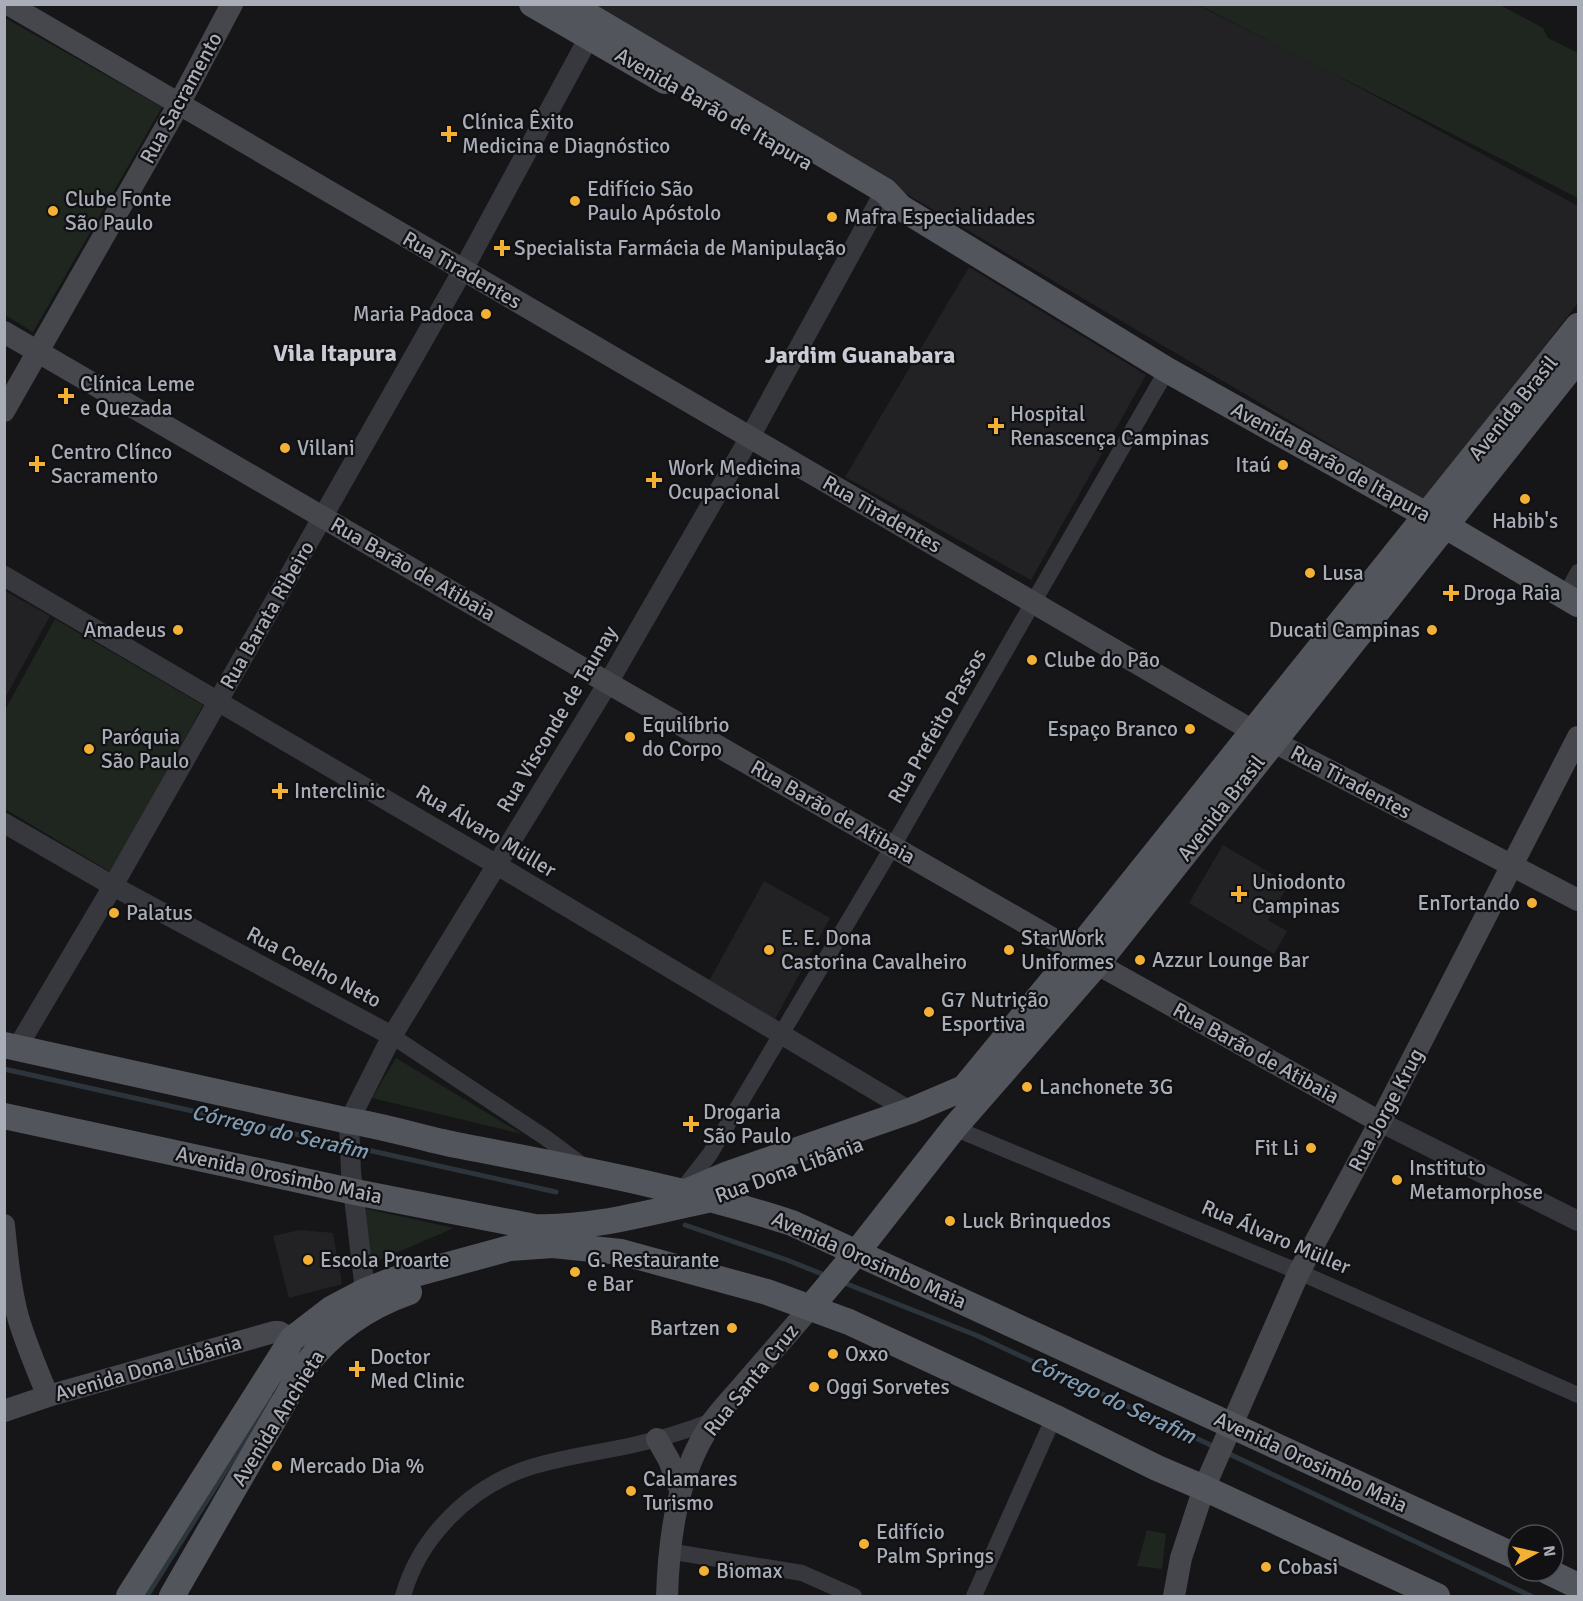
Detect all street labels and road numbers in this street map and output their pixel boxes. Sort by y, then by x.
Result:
street label: Rua Sacramento [134,28,228,168]
street label: Avenida Barão de Itapura [610,42,818,176]
street label: Rua Tiradentes [398,225,526,315]
street label: Avenida Brasil [1463,350,1563,466]
street label: Avenida Barão de Itapura [1227,396,1435,528]
street label: Rua Tiradentes [818,469,946,559]
street label: Rua Barão de Atibaia [326,511,500,627]
street label: Rua Barata Ribeiro [214,536,320,694]
street label: Rua Visconde de Taunay [491,621,623,817]
street label: Rua Prefeito Passos [882,644,992,808]
street label: Rua Tiradentes [1286,739,1416,825]
street label: Avenida Brasil [1171,750,1271,866]
street label: Rua Barão de Atibaia [746,754,920,870]
street label: Rua Álvaro Müller [411,779,561,883]
street label: Rua Coelho Neto [242,921,386,1013]
street label: Rua Barão de Atibaia [1168,997,1344,1109]
street label: Rua Jorge Krug [1343,1044,1429,1176]
street label: Rua Dona Libânia [711,1131,867,1209]
street label: Avenida Orosimbo Maia [174,1140,384,1210]
street label: Rua Álvaro Müller [1198,1194,1355,1280]
street label: Avenida Orosimbo Maia [768,1205,970,1315]
street label: Rua Santa Cruz [698,1319,804,1441]
street label: Avenida Dona Libânia [52,1329,244,1407]
street label: Avenida Anchieta [226,1345,330,1491]
street label: Avenida Orosimbo Maia [1210,1406,1412,1518]

